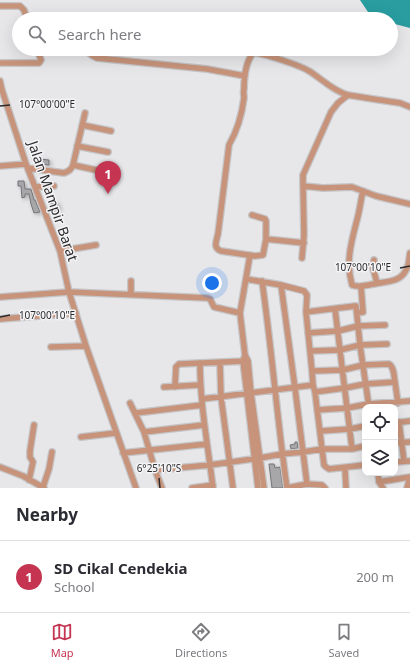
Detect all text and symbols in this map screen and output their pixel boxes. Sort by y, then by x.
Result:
search box [12,12,398,56]
icon: search [26,23,48,45]
text: Search here [58,24,141,44]
text: 107°00'00"E [19,97,75,111]
street label: Jalan Mampir Barat [23,136,83,264]
pin: 1 [95,161,121,194]
text: 107°00'10"E [335,260,391,274]
your location [202,273,222,293]
text: 107°00'10"E [19,308,75,322]
map controls [362,404,398,476]
button: locate [362,404,398,440]
button: layers [362,440,398,476]
text: 6°25'10"S [137,461,182,475]
text: Nearby [16,503,78,526]
text: SD Cikal Cendekia [54,558,187,578]
text: 1 [25,568,33,586]
text: 200 m [356,568,394,586]
text: School [54,578,95,596]
tab: Map [51,621,74,660]
tab: Directions [175,621,227,660]
tab: Saved [329,621,359,660]

